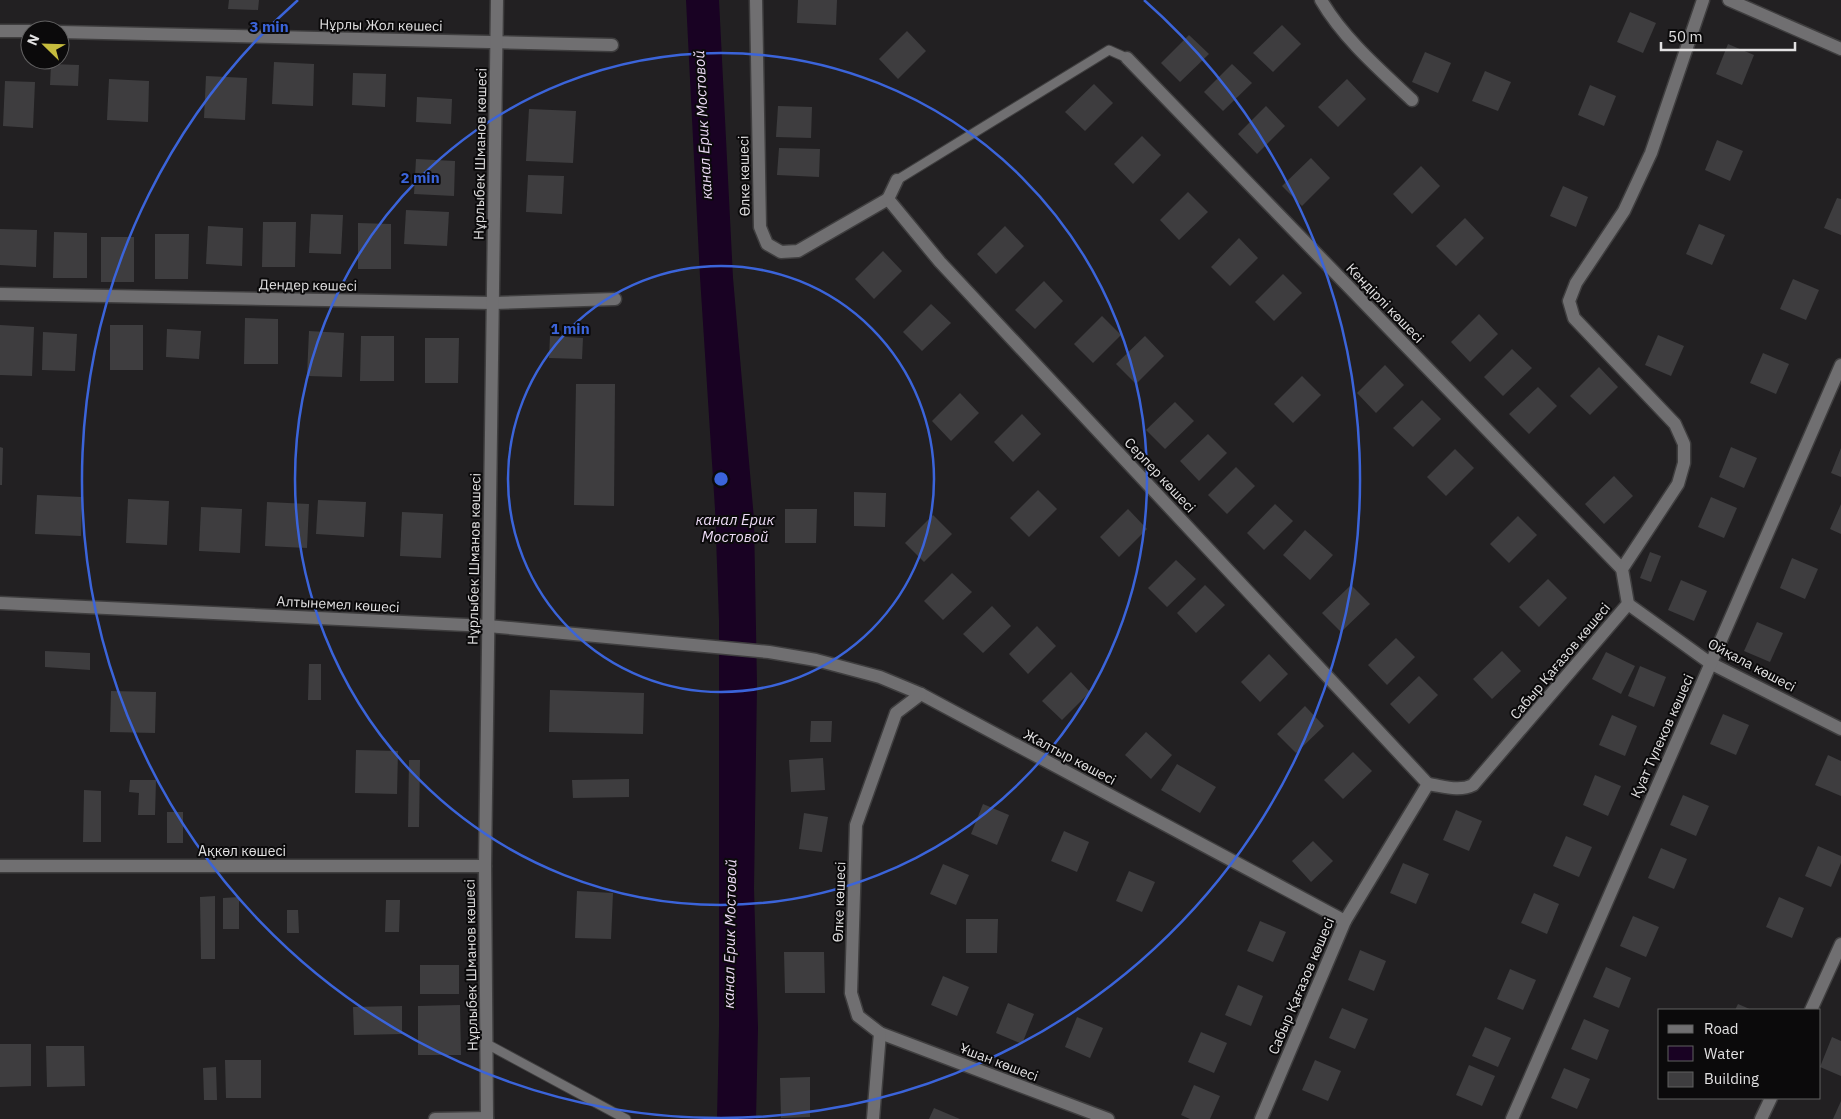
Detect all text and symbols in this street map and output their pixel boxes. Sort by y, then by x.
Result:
street label: Нұрлы Жол көшесі [319,15,443,35]
text: 3 min [249,17,289,36]
north arrow [20,20,70,70]
scale bar [1661,20,1795,52]
text: 50 m [1668,27,1703,46]
text: N [23,32,43,48]
water label: канал Ерик Мостовой [689,50,716,200]
street label: Нұрлыбек Шманов көшесі [470,68,490,240]
street label: Өлке көшесі [734,135,754,217]
text: 2 min [400,168,440,187]
street label: Кендірлі көшесі [1342,259,1428,347]
street label: Дендер көшесі [259,275,357,295]
text: 1 min [550,319,590,338]
street label: Серпер көшесі [1121,434,1199,516]
centre of rings [712,470,730,488]
street label: Нұрлыбек Шманов көшесі [464,473,484,645]
water label: канал Ерик Мостовой [695,510,776,546]
street label: Алтынемел көшесі [276,592,400,616]
street label: Сабыр Қағазов көшесі [1506,599,1614,723]
street label: Ойқала көшесі [1705,634,1799,696]
street label: Қуат Түлеков көшесі [1627,671,1697,801]
street label: Жалтыр көшесі [1021,725,1119,789]
street label: Ақкөл көшесі [198,842,286,860]
water label: канал Ерик Мостовой [719,859,740,1009]
street label: Өлке көшесі [829,861,849,943]
street label: Нұрлыбек Шманов көшесі [461,879,481,1051]
street label: Сабыр Қағазов көшесі [1264,915,1338,1057]
legend [1658,1009,1821,1099]
text: Road [1704,1019,1739,1038]
street label: Ұшан көшесі [957,1039,1041,1085]
text: Water [1704,1044,1745,1063]
text: Building [1704,1069,1759,1088]

